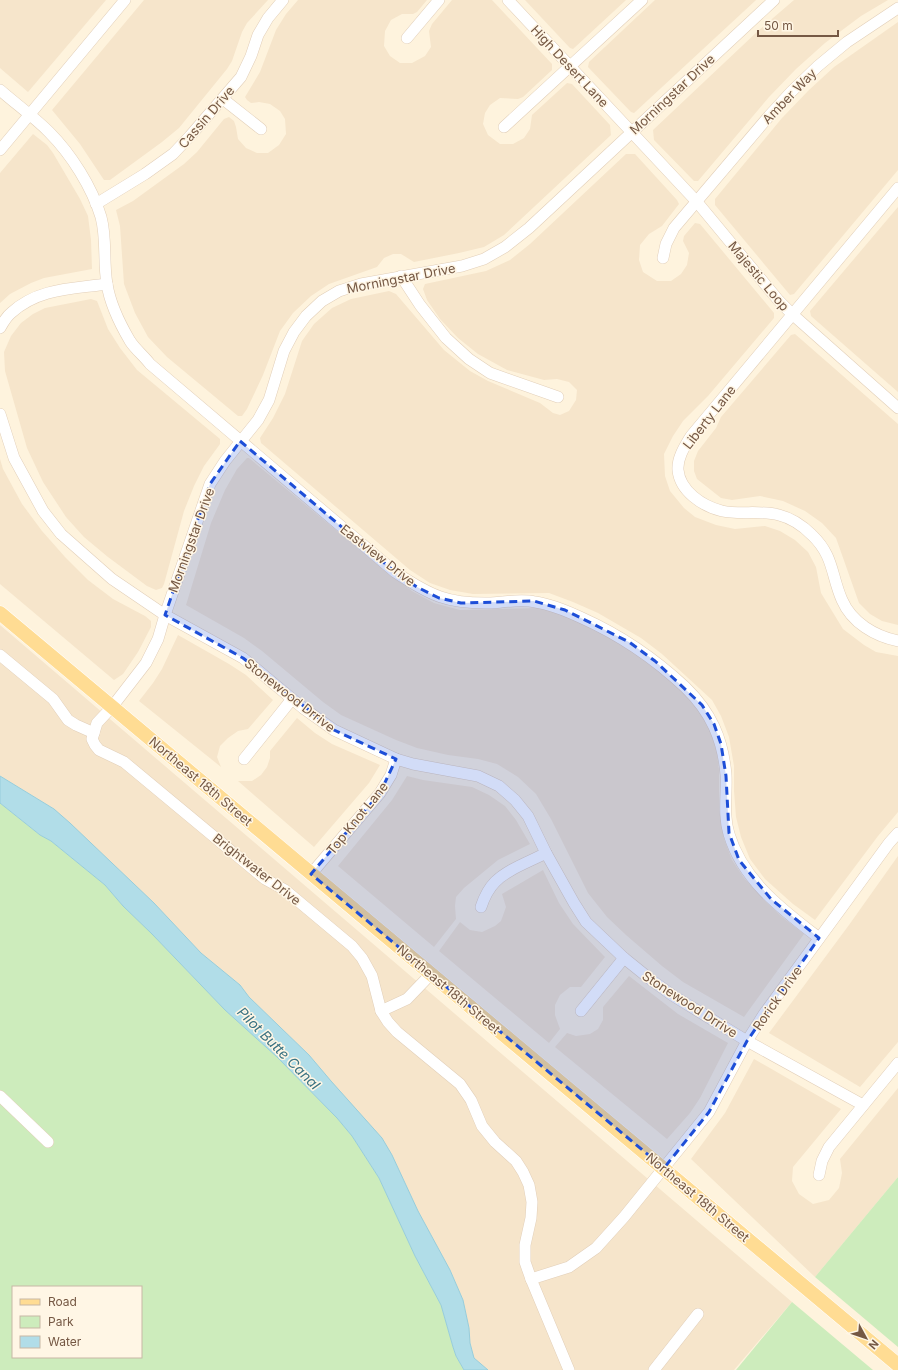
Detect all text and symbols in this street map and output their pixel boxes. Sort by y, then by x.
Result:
scale bar [758,12,838,38]
text: 50 m [764,18,793,33]
street label: High Desert Lane [528,22,612,110]
street label: Morningstar Drive [626,51,718,137]
street label: Amber Way [759,65,819,127]
street label: Cassin Drive [175,83,237,151]
street label: Majestic Loop [725,238,793,314]
street label: Morningstar Drive [345,260,457,296]
street label: Liberty Lane [679,382,739,452]
street label: Morningstar Drive [165,485,217,595]
street label: Eastview Drive [337,521,419,589]
street label: Stonewood Drrive [242,655,338,735]
street label: Northeast 18th Street [146,733,256,829]
street label: Top Knot Lane [323,778,391,858]
street label: Brightwater Drive [210,830,304,908]
street label: Northeast 18th Street [394,941,504,1037]
street label: Rorick Drive [749,963,805,1033]
street label: Stonewood Drrive [639,967,741,1041]
water label: Pilot Butte Canal [234,1003,324,1093]
street label: Northeast 18th Street [643,1149,753,1245]
legend [12,1286,142,1358]
text: Road [48,1294,77,1309]
text: Park [48,1314,74,1329]
north arrow [846,1318,886,1358]
text: Water [48,1334,82,1349]
text: N [866,1337,882,1352]

